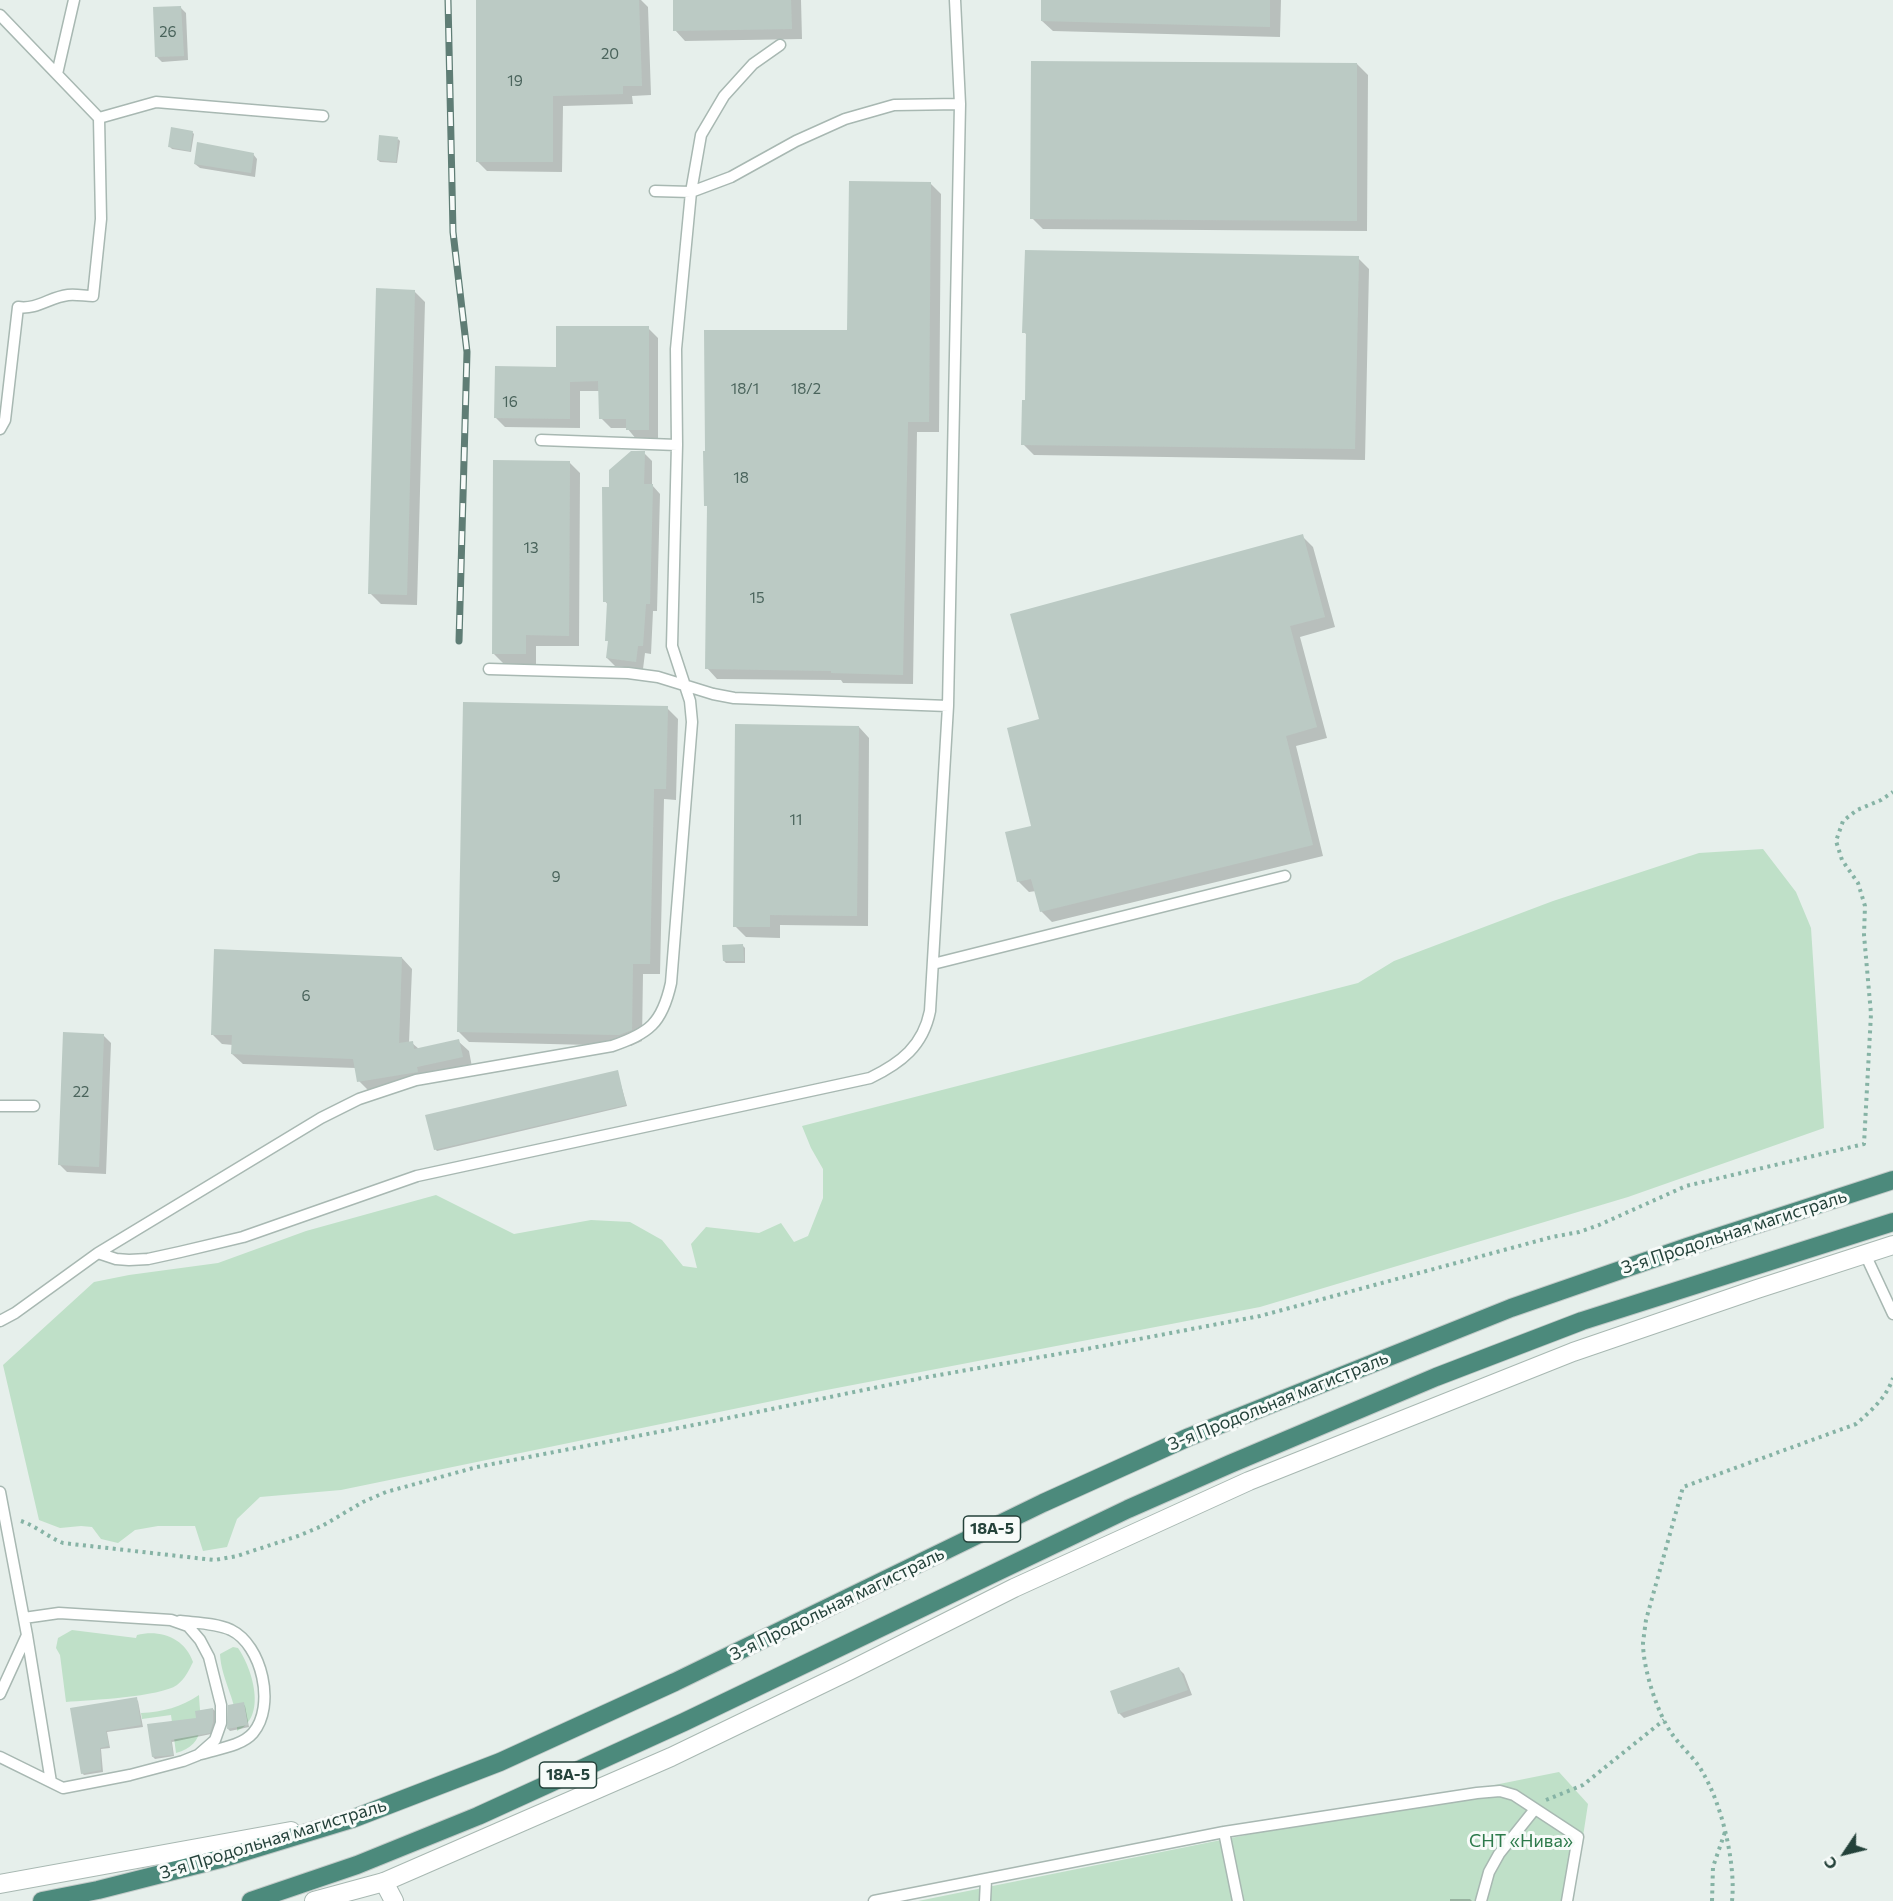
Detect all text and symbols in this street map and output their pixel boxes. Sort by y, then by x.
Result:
house number: 26 [159,23,177,41]
house number: 20 [601,45,619,63]
house number: 19 [507,72,523,90]
house number: 18/1 [731,380,759,398]
house number: 18/2 [791,380,821,398]
house number: 16 [502,393,518,411]
house number: 18 [733,469,749,487]
house number: 13 [524,539,538,557]
house number: 15 [749,589,765,607]
house number: 11 [790,811,802,829]
house number: 9 [551,868,561,886]
house number: 6 [301,987,311,1005]
house number: 22 [73,1083,89,1101]
street label: 3-я Продольная магистраль [1618,1185,1850,1279]
street label: 3-я Продольная магистраль [1165,1347,1391,1455]
road number: 18А-5 [964,1516,1020,1542]
street label: 3-я Продольная магистраль [726,1543,948,1665]
road number: 18А-5 [540,1762,596,1788]
street label: 3-я Продольная магистраль [157,1794,389,1884]
north arrow [1815,1823,1875,1883]
park label: СНТ «Нива» [1469,1830,1573,1852]
text: С [1819,1854,1841,1874]

